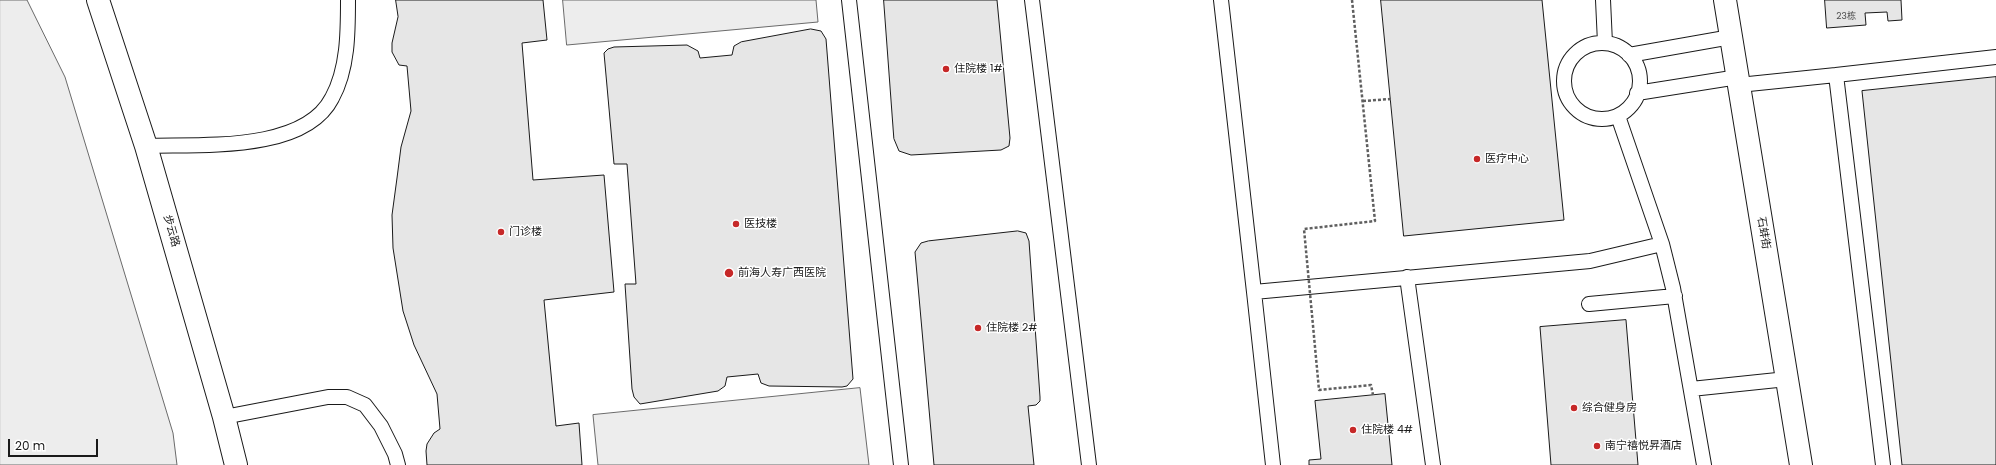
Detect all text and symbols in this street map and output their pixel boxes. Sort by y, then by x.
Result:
house number: 23栋 [1836,12,1856,22]
place label: 住院楼 1# [954,62,1003,76]
marker: 住院楼 1# [941,64,951,74]
place label: 医疗中心 [1485,152,1529,166]
marker: 医疗中心 [1472,154,1482,164]
street label: 步云路 [160,213,182,249]
street label: 石蚌街 [1754,216,1772,250]
place label: 医技楼 [744,217,777,231]
marker: 医技楼 [731,219,741,229]
place label: 门诊楼 [509,225,542,239]
marker: 门诊楼 [496,227,506,237]
place label: 前海人寿广西医院 [738,266,826,280]
marker: 前海人寿广西医院 [723,267,735,279]
place label: 住院楼 2# [986,321,1038,335]
marker: 住院楼 2# [973,323,983,333]
place label: 综合健身房 [1582,401,1637,415]
marker: 综合健身房 [1569,403,1579,413]
place label: 住院楼 4# [1361,423,1413,437]
marker: 住院楼 4# [1348,425,1358,435]
scale bar [10,431,100,457]
text: 20 m [15,437,45,454]
place label: 南宁禧悦昇酒店 [1605,439,1682,453]
marker: 南宁禧悦昇酒店 [1592,441,1602,451]

